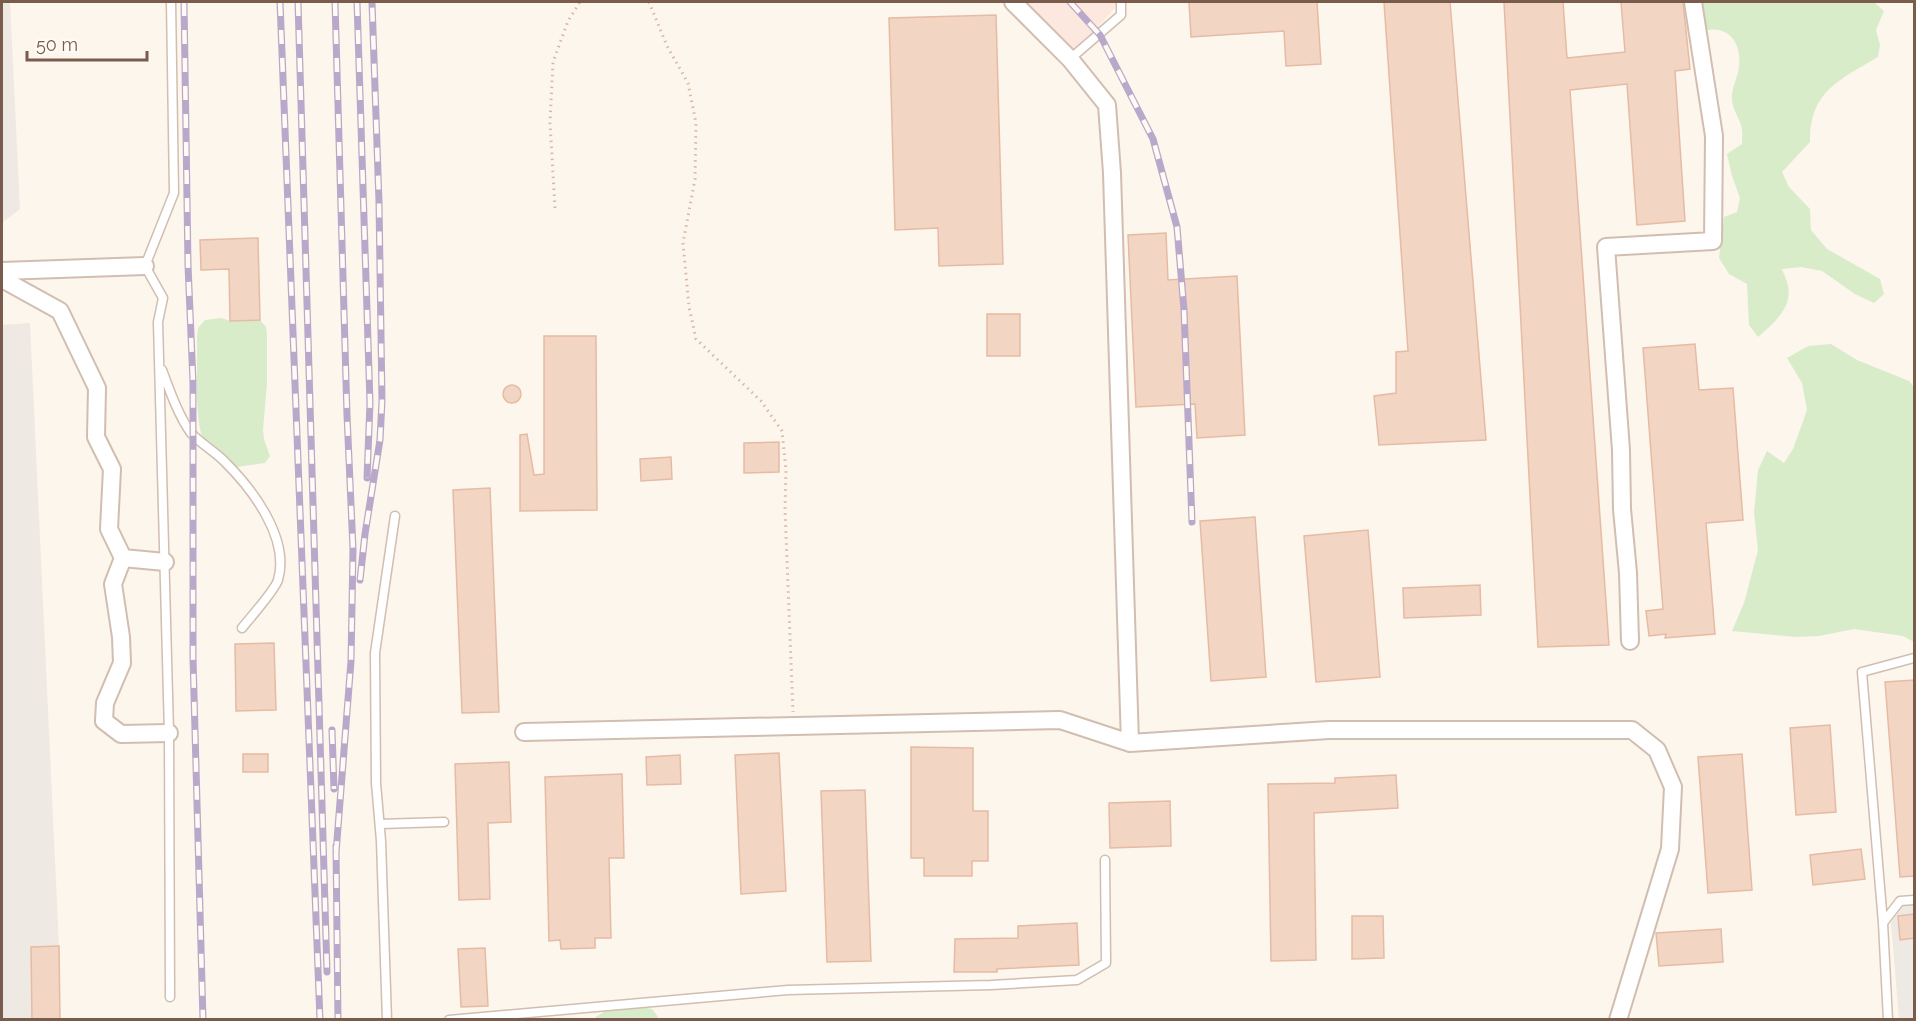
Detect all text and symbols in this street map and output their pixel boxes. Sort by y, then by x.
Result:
scale bar [27,24,147,62]
text: 50 m [36,34,78,55]

